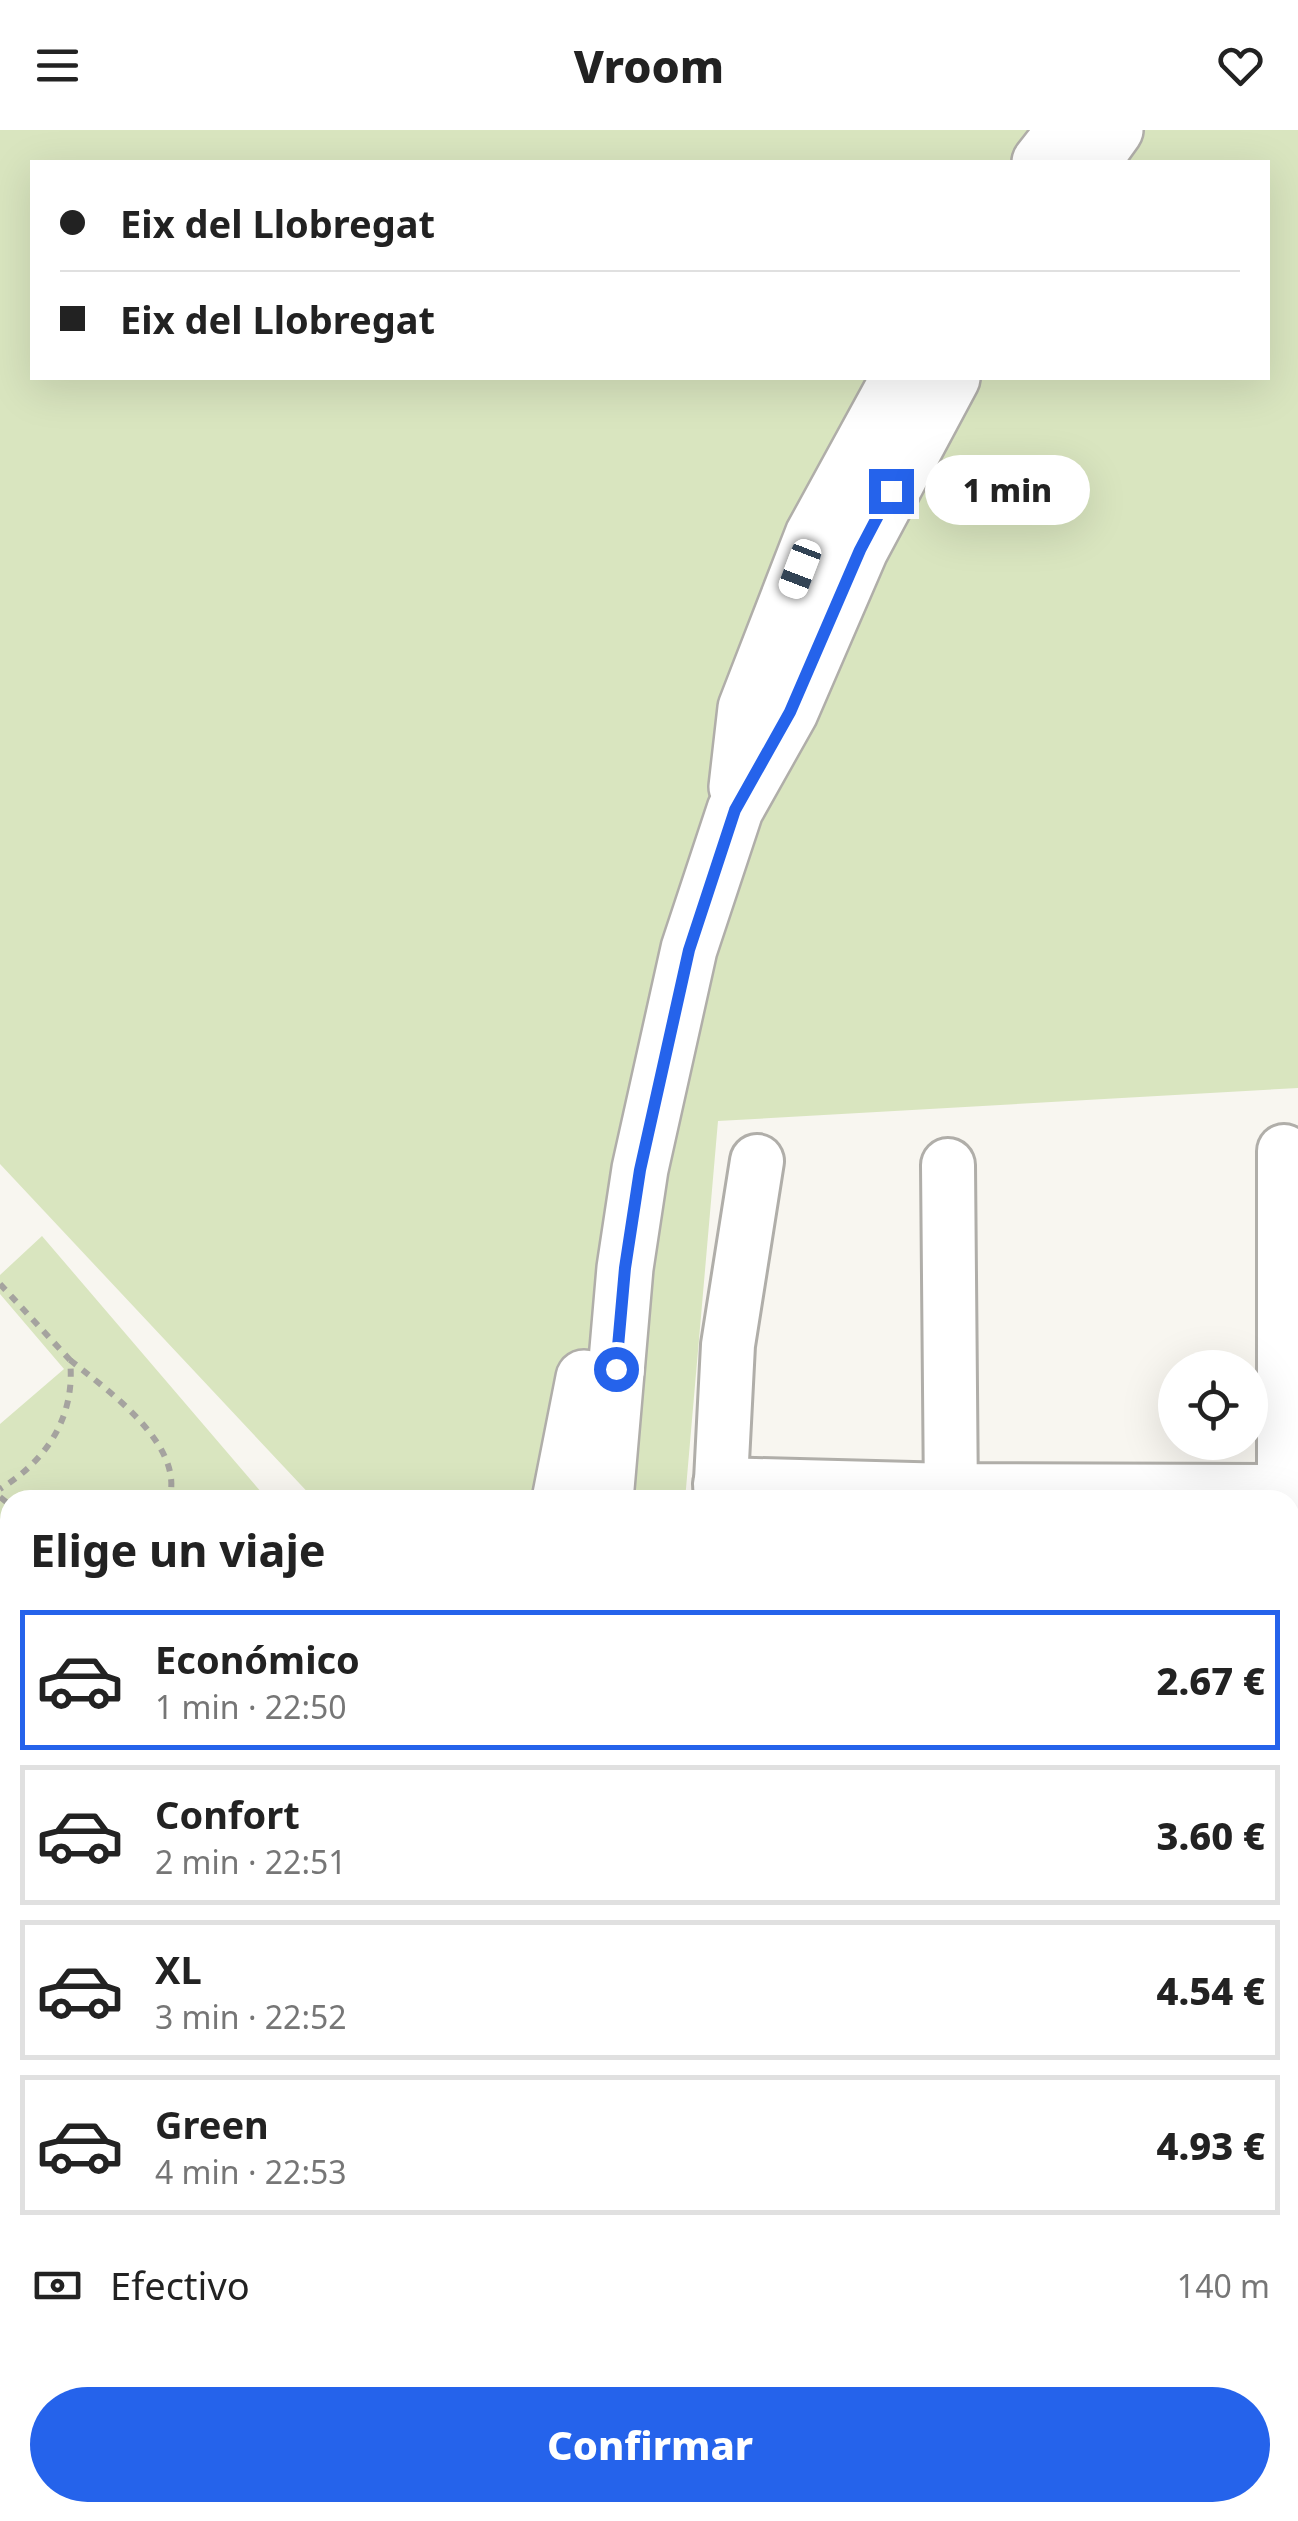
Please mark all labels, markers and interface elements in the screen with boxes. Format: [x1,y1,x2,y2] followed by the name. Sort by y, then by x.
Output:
[574,35,724,96] text: Vroom
[30,38,85,93] icon: menu
[1213,38,1268,93] icon: heart
[120,197,435,249] text: Eix del Llobregat
[120,293,435,345] text: Eix del Llobregat
[926,456,1091,526] callout: 1 min
[963,468,1052,511] text: 1 min
[869,469,914,514] route end
[775,536,825,602] car
[594,1347,639,1392] route start
[1158,1350,1268,1460] map controls
[1158,1350,1268,1460] button: locate
[30,1519,326,1580] text: Elige un viaje
[155,1633,360,1685] text: Económico
[35,1635,125,1725] icon: car
[1156,1654,1265,1706] text: 2.67 €
[155,1685,347,1728] text: 1 min · 22:50
[155,1788,300,1840] text: Confort
[35,1790,125,1880] icon: car
[1156,1809,1265,1861] text: 3.60 €
[155,1840,347,1883] text: 2 min · 22:51
[155,1943,202,1995] text: XL
[35,1945,125,2035] icon: car
[1156,1964,1265,2016] text: 4.54 €
[155,1995,347,2038] text: 3 min · 22:52
[155,2098,269,2150] text: Green
[35,2100,125,2190] icon: car
[1156,2119,1265,2171] text: 4.93 €
[155,2150,347,2193] text: 4 min · 22:53
[30,2258,85,2313] icon: cash
[110,2259,250,2311] text: Efectivo
[1177,2264,1270,2307] text: 140 m
[30,2387,1270,2502] button: Confirmar

